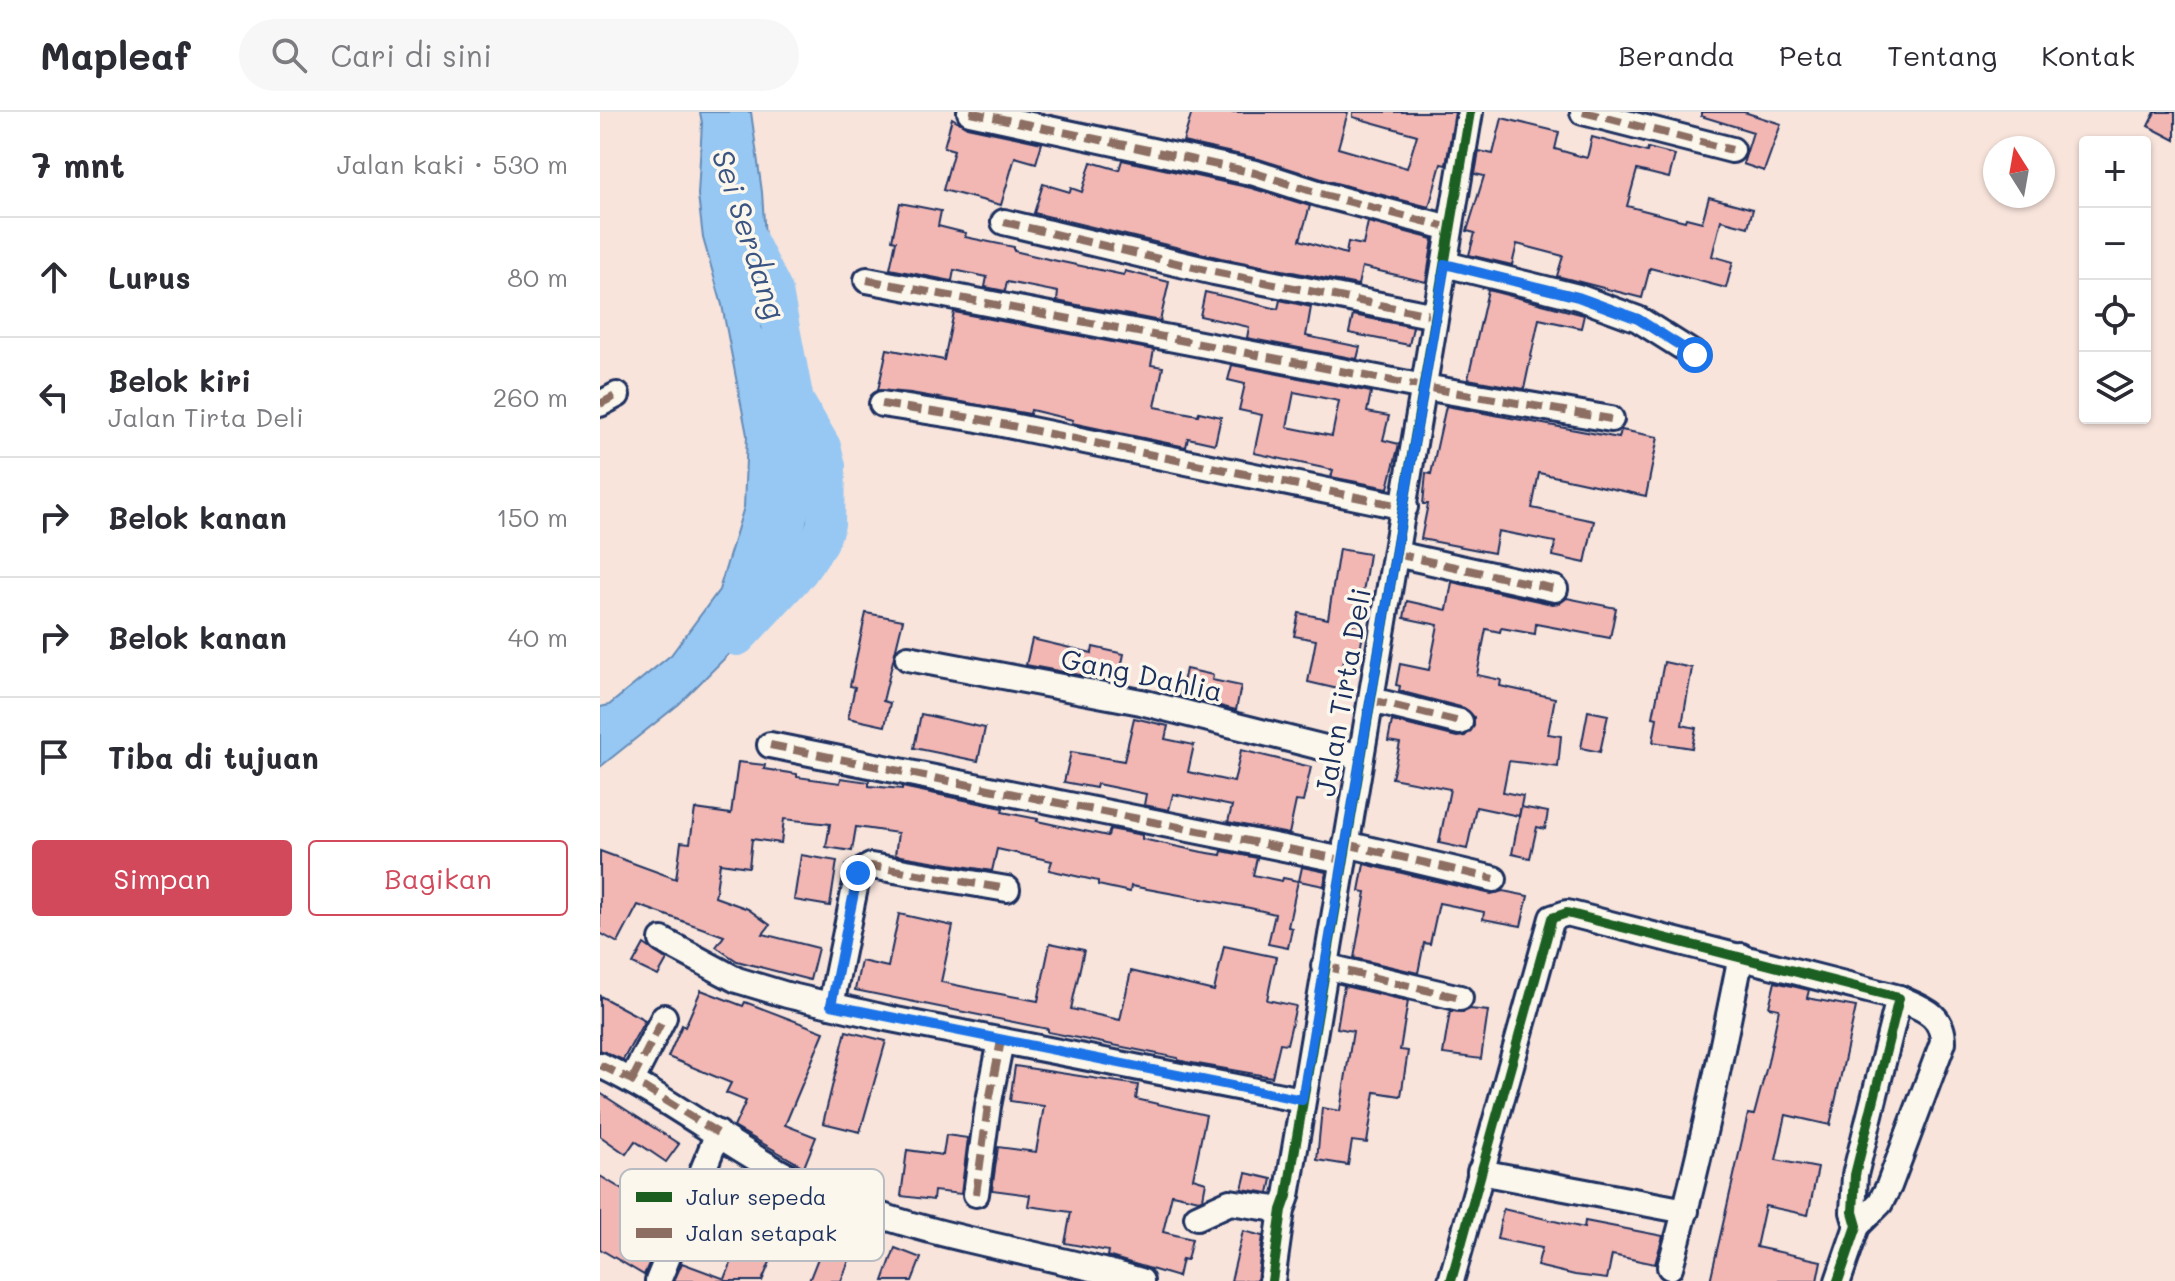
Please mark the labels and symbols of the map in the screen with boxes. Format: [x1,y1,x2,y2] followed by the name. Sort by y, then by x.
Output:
[1983,136,2055,208] north arrow
[704,144,796,324] water label: Sei Serdang
[1677,337,1713,373] route start
[1306,585,1378,799] street label: Jalan Tirta Deli
[1058,639,1226,709] street label: Gang Dahlia
[840,855,876,891] route end
[620,1169,884,1261] legend
[686,1182,827,1211] text: Jalur sepeda
[686,1218,837,1247] text: Jalan setapak

